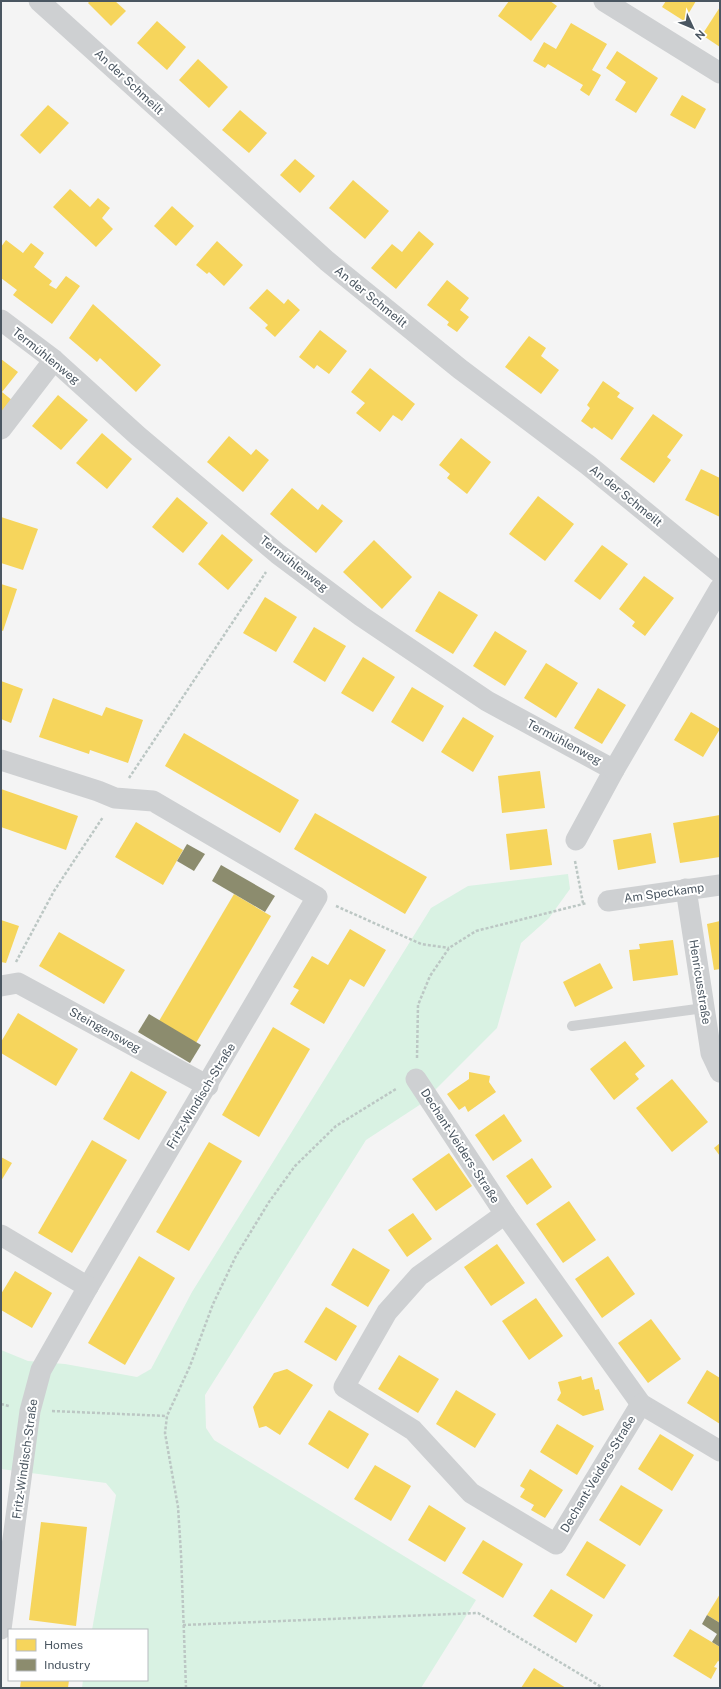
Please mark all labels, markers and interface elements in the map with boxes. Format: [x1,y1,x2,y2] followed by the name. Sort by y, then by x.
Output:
[673,8,713,48] north arrow
[693,28,707,42] text: N
[92,46,167,118] street label: An der Schmeilt
[332,263,410,331] street label: An der Schmeilt
[10,325,82,387] street label: Termühlenweg
[587,462,665,530] street label: An der Schmeilt
[257,533,331,595] street label: Termühlenweg
[524,716,604,768] street label: Termühlenweg
[623,880,705,906] street label: Am Speckamp
[686,939,714,1026] street label: Henricusstraße
[67,1005,143,1055] street label: Steingensweg
[164,1040,238,1152] street label: Fritz-Windisch-Straße
[418,1086,502,1206] street label: Dechant-Veiders-Straße
[10,1398,40,1520] street label: Fritz-Windisch-Straße
[558,1413,639,1535] street label: Dechant-Veiders-Straße
[8,1629,148,1681] legend
[44,1638,83,1652] text: Homes
[44,1658,91,1672] text: Industry

